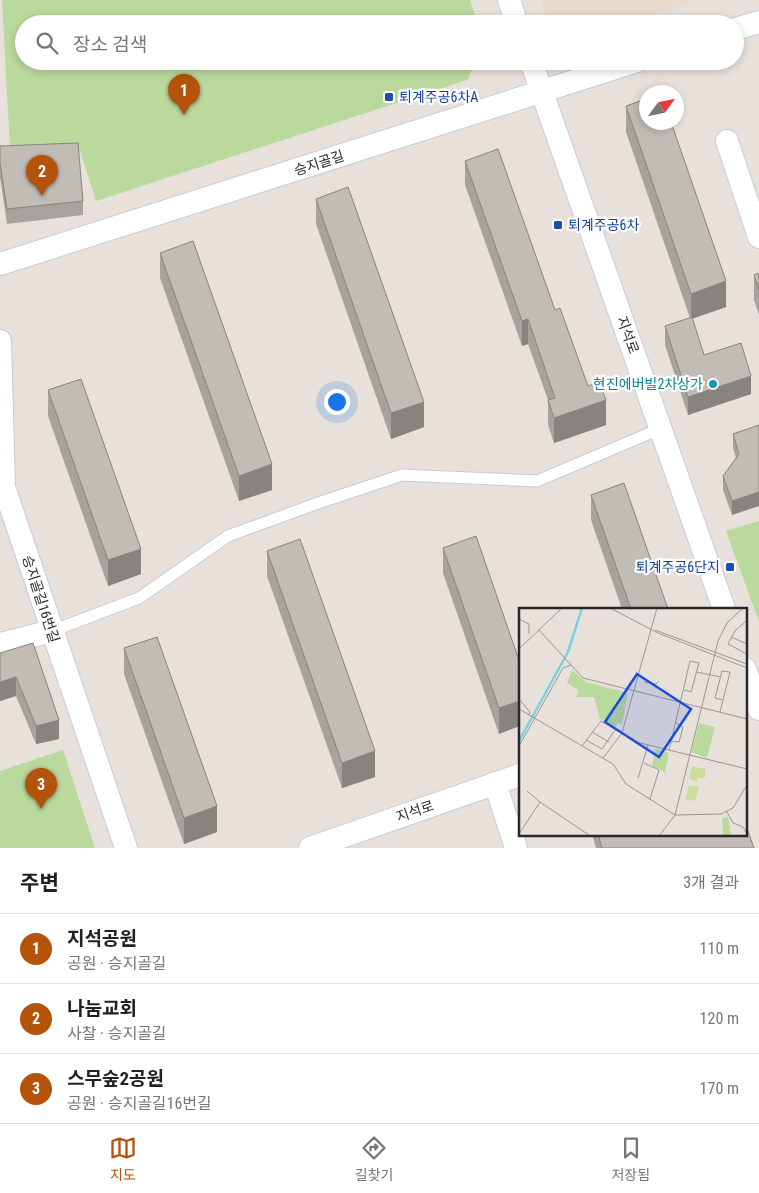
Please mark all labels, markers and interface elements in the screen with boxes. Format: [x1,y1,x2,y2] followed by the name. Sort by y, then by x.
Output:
[15,15,744,70] search box
[33,29,61,57] icon: search
[73,33,147,56] text: 장소 검색
[168,74,200,115] pin: 1
[639,85,684,130] north arrow
[399,89,478,105] place label: 퇴계주공6차A
[383,91,395,103] marker: 퇴계주공6차A
[292,147,346,179] street label: 승지골길
[26,155,58,196] pin: 2
[568,217,639,233] place label: 퇴계주공6차
[552,219,564,231] marker: 퇴계주공6차
[614,314,642,356] street label: 지석로
[593,376,703,392] place label: 현진에버빌2차상가
[707,378,719,390] marker: 현진에버빌2차상가
[324,389,350,415] your location
[19,553,63,645] street label: 승지골길16번길
[636,559,720,575] place label: 퇴계주공6단지
[724,561,736,573] marker: 퇴계주공6단지
[519,608,746,836] inset map
[25,768,57,809] pin: 3
[394,797,436,825] street label: 지석로
[20,871,59,895] text: 주변
[683,873,739,892] text: 3개 결과
[67,927,137,950] text: 지석공원
[32,939,40,958] text: 1
[700,939,739,958] text: 110 m
[67,954,167,973] text: 공원 · 승지골길
[67,997,137,1020] text: 나눔교회
[32,1009,40,1028] text: 2
[700,1009,739,1028] text: 120 m
[67,1024,167,1043] text: 사찰 · 승지골길
[67,1067,164,1090] text: 스무숲2공원
[32,1079,40,1098] text: 3
[700,1079,739,1098] text: 170 m
[67,1094,212,1113] text: 공원 · 승지골길16번길
[109,1134,137,1184] tab: 지도
[355,1134,394,1184] tab: 길찾기
[611,1134,650,1184] tab: 저장됨

